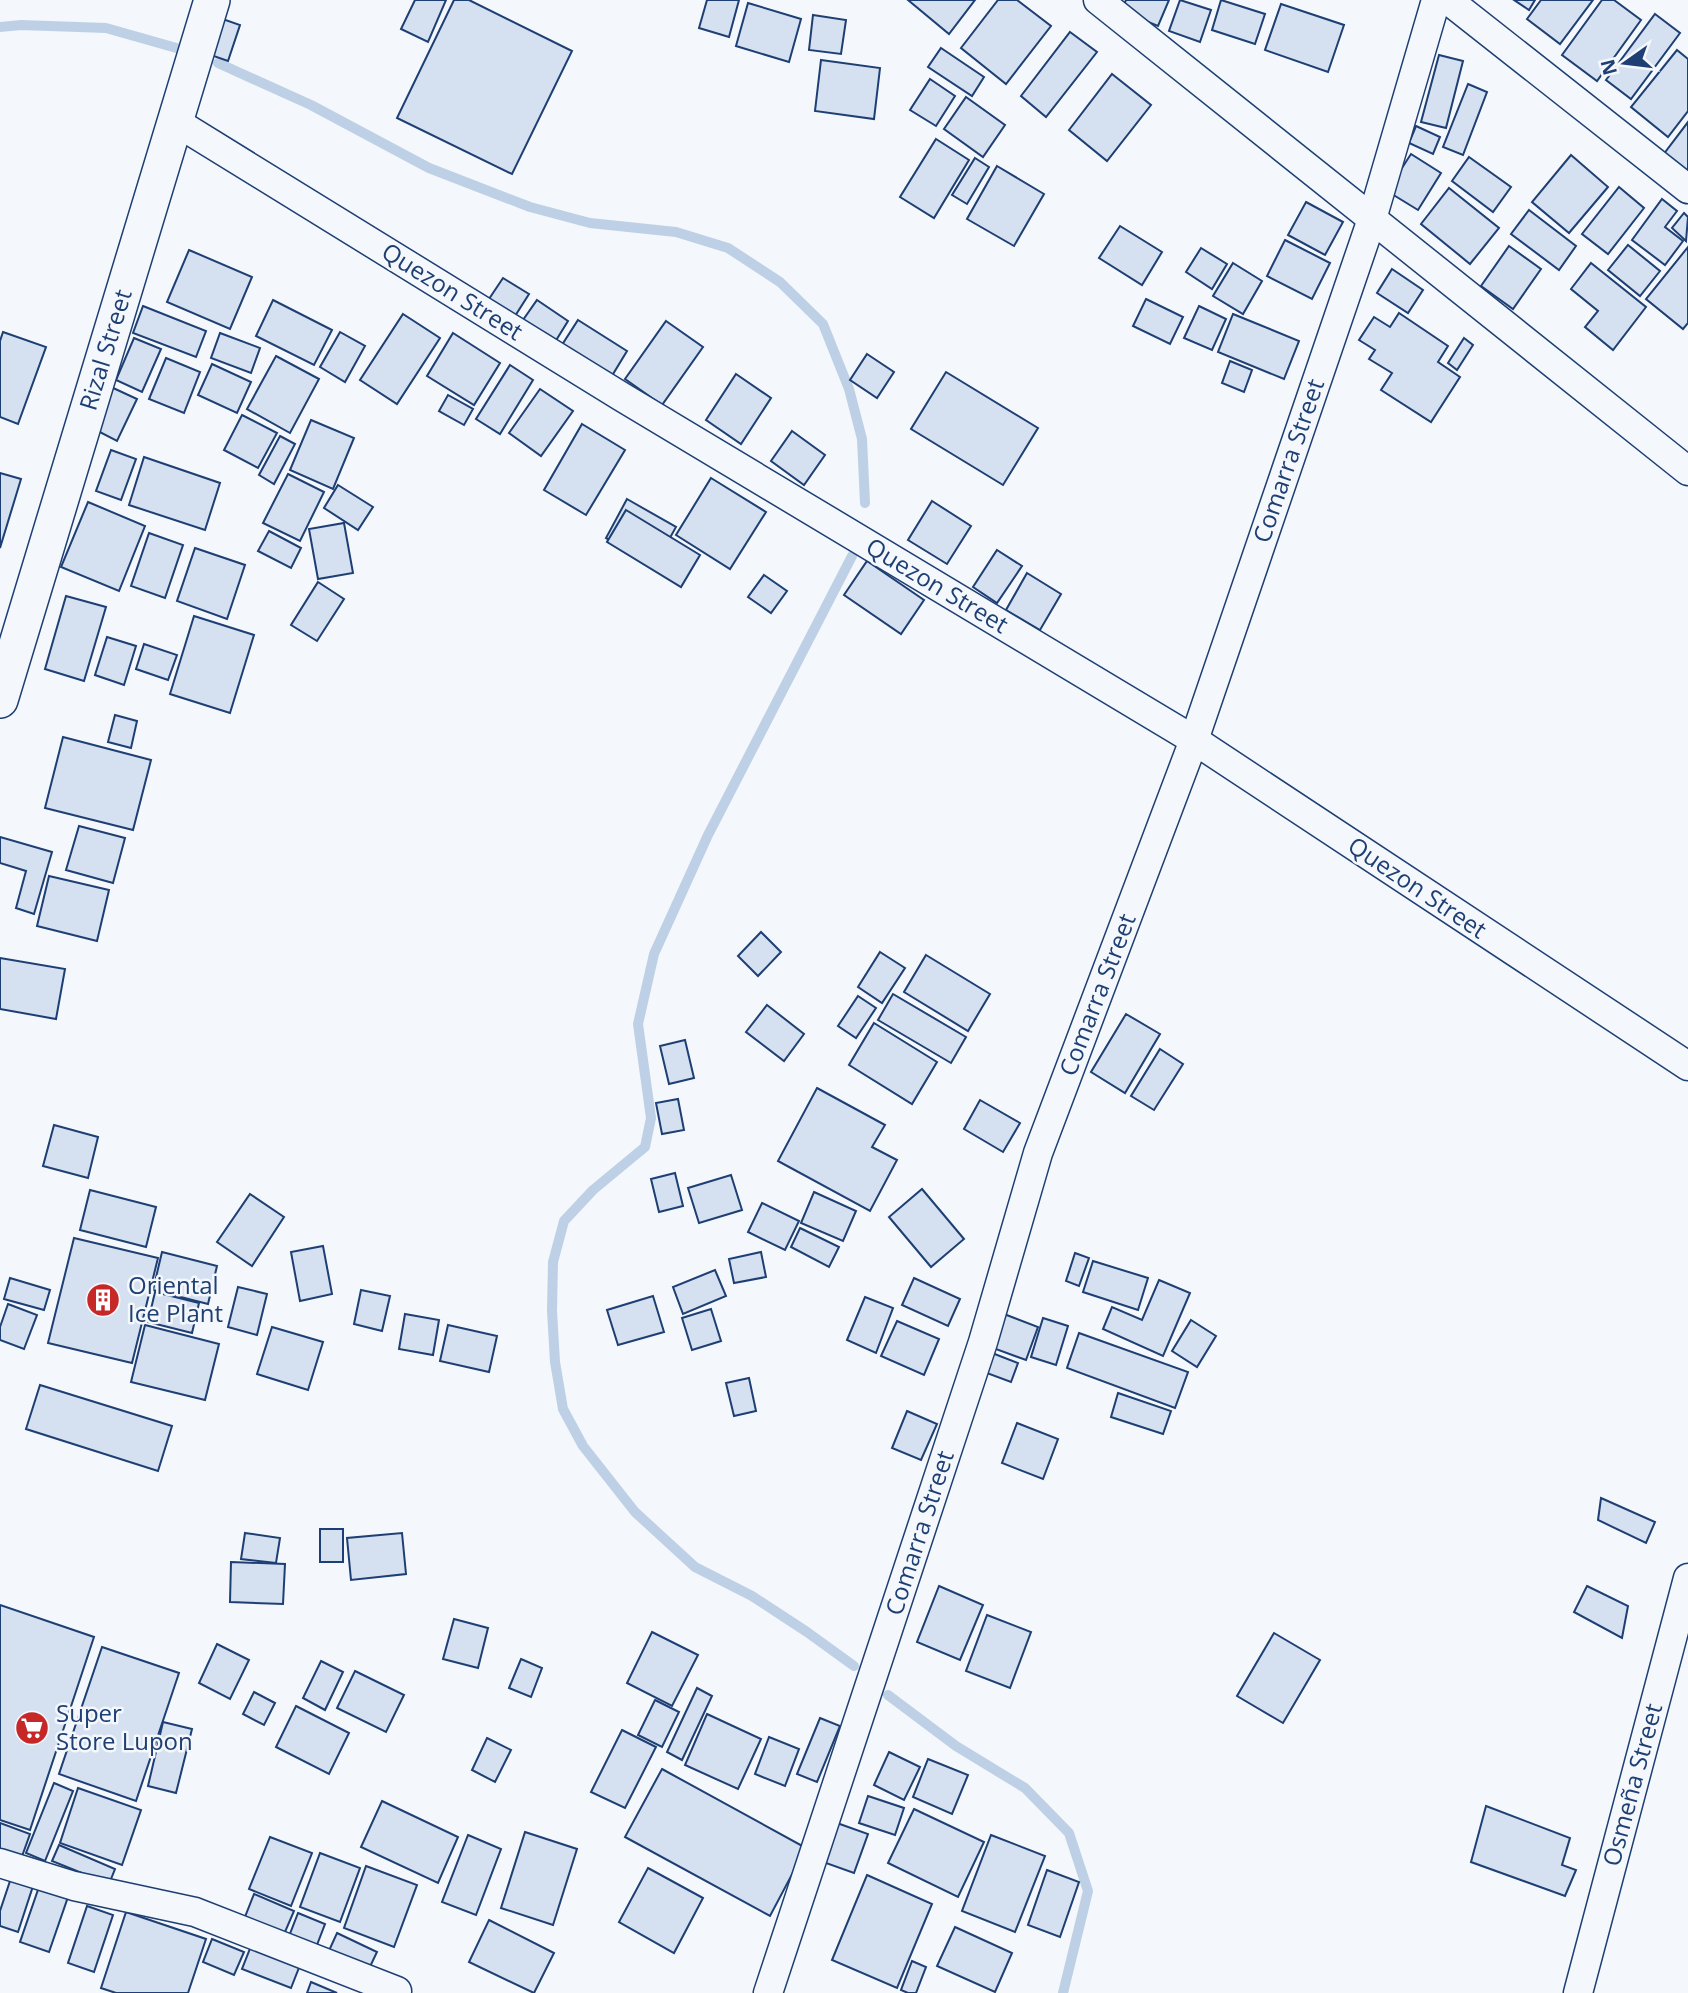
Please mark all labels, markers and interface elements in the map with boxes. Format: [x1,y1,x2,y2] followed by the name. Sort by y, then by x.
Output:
[1590,28,1660,98] north arrow
[1594,56,1623,78] text: N
[376,234,530,347] street label: Quezon Street
[71,285,139,414] street label: Rizal Street
[1244,374,1331,547] street label: Comarra Street
[860,529,1015,640] street label: Quezon Street
[1342,828,1494,945] street label: Quezon Street
[1050,909,1143,1080] street label: Comarra Street
[128,1268,223,1329] place label: Oriental Ice Plant
[84,1281,122,1319] building icon: Oriental Ice Plant
[876,1446,961,1619] street label: Comarra Street
[56,1696,193,1757] place label: Super Store Lupon
[1594,1700,1669,1870] street label: Osmeña Street
[13,1709,51,1747] supermarket icon: Super Store Lupon

